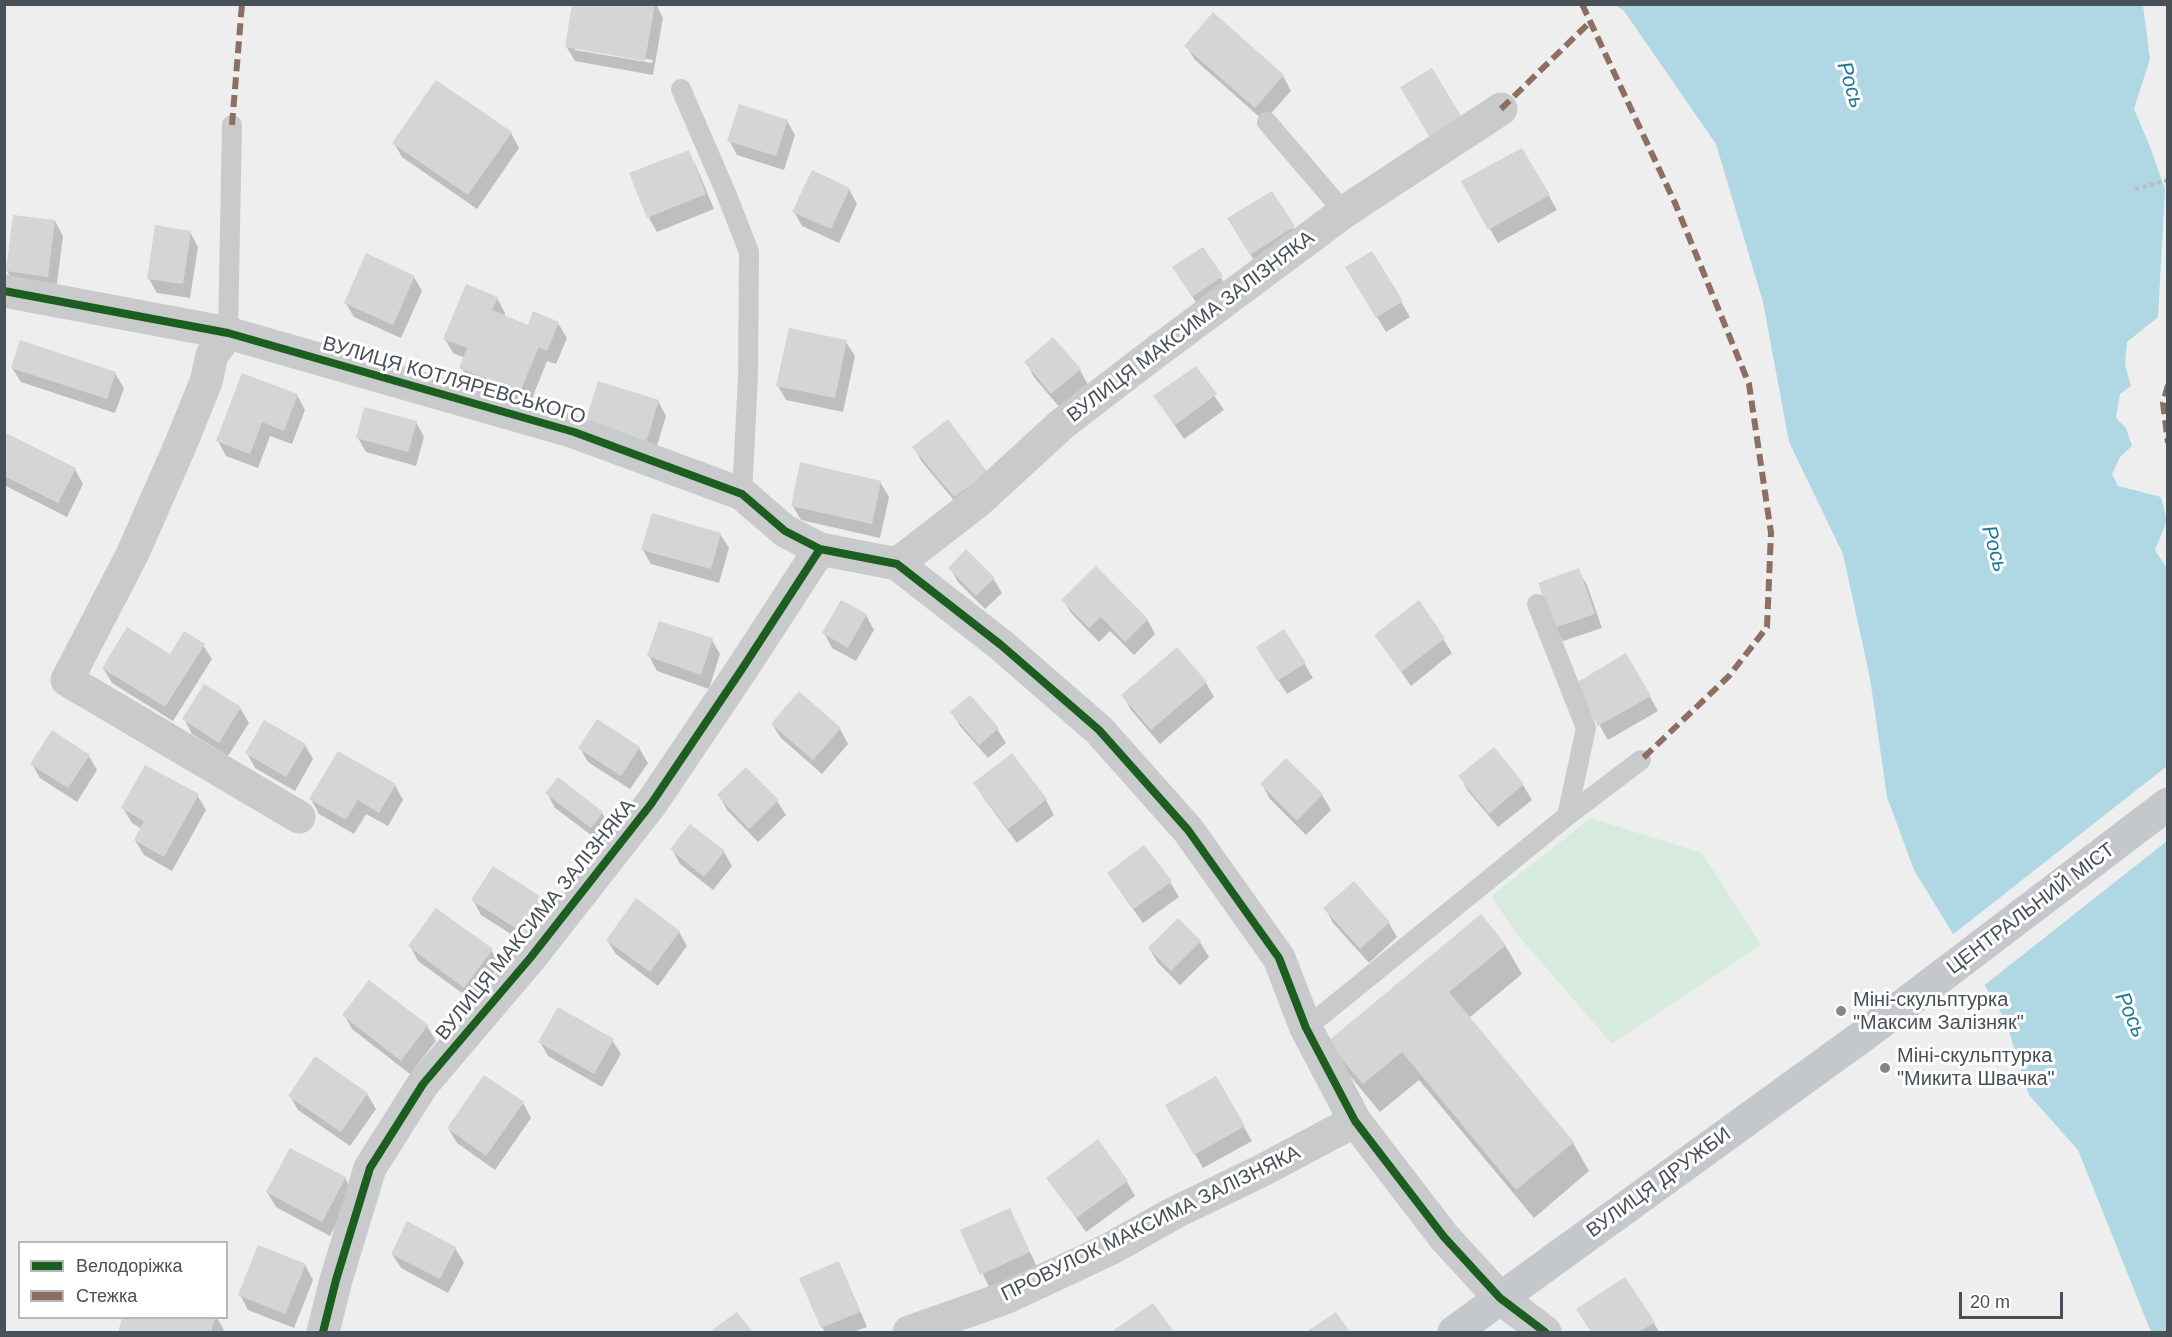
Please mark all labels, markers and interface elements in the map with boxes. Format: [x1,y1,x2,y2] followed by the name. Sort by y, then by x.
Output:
[1831,59,1869,111] water label: Рось
[1063,226,1319,428] street label: ВУЛИЦЯ МАКСИМА ЗАЛІЗНЯКА
[320,332,588,430] street label: ВУЛИЦЯ КОТЛЯРЕВСЬКОГО
[1975,523,2013,575] water label: Рось
[431,795,641,1045] street label: ВУЛИЦЯ МАКСИМА ЗАЛІЗНЯКА
[1942,838,2120,980] street label: ЦЕНТРАЛЬНИЙ МІСТ
[1853,988,2024,1035] place label: Міні-скульптурка "Максим Залізняк"
[2109,988,2151,1042] water label: Рось
[1834,1004,1848,1018] marker: Міні-скульптурка "Максим Залізняк"
[1897,1044,2055,1091] place label: Міні-скульптурка "Микита Швачка"
[1878,1061,1892,1075] marker: Міні-скульптурка "Микита Швачка"
[1582,1123,1736,1243] street label: ВУЛИЦЯ ДРУЖБИ
[998,1141,1304,1307] street label: ПРОВУЛОК МАКСИМА ЗАЛІЗНЯКА
[18,1241,228,1319] legend
[76,1256,183,1276] text: Велодоріжка
[1962,1280,2066,1318] scale bar
[76,1286,137,1306] text: Стежка
[1970,1292,2010,1312] text: 20 m

